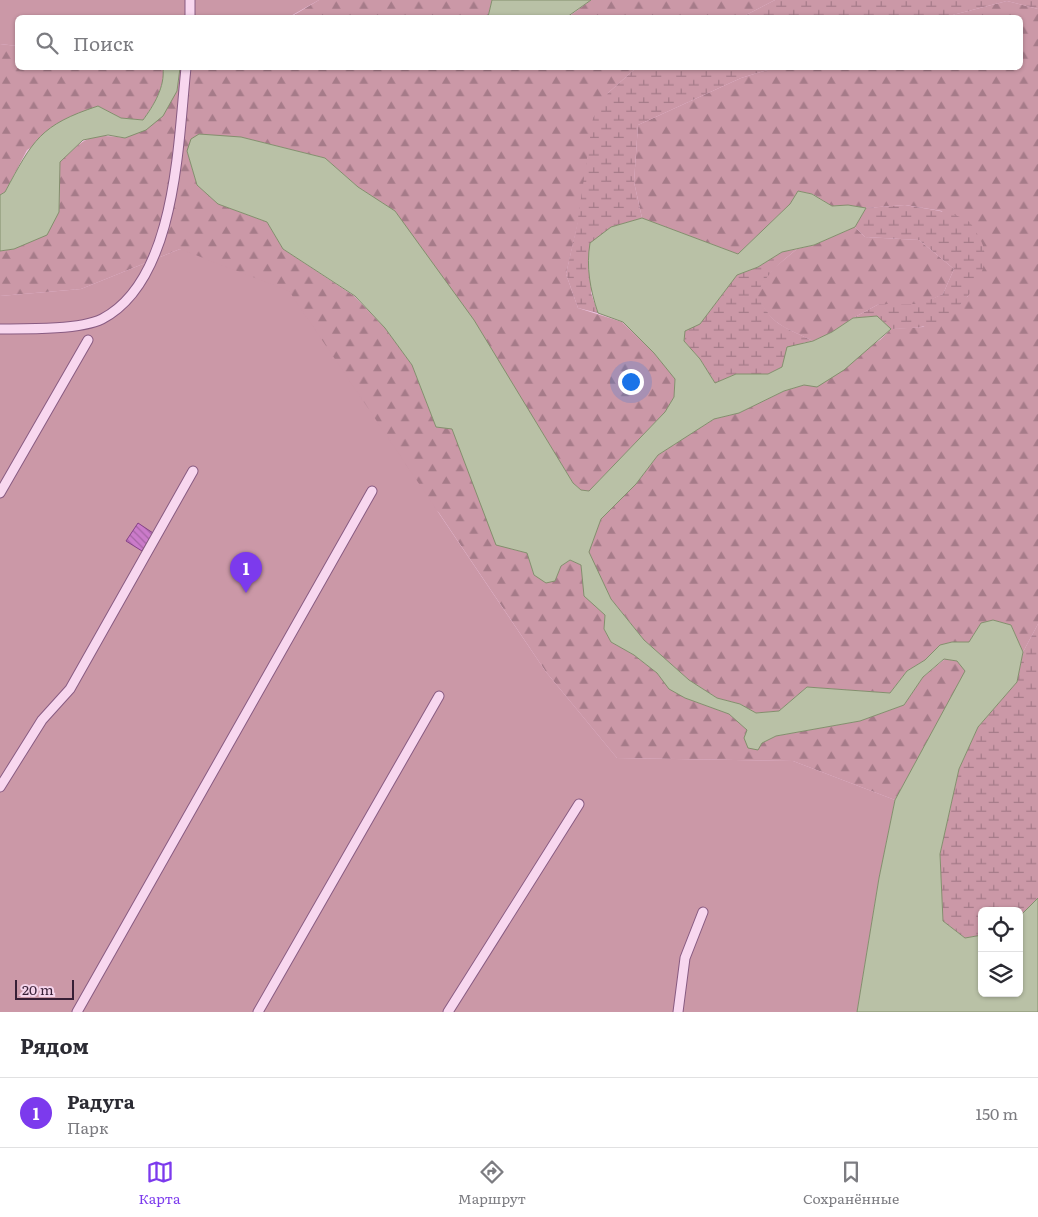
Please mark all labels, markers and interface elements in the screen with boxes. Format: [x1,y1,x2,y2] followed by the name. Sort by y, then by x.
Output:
[15,15,1023,70] search box
[33,29,61,57] icon: search
[73,29,134,57] text: Поиск
[618,369,644,395] your location
[230,552,262,593] pin: 1
[978,907,1023,997] map controls
[978,907,1023,952] button: locate
[978,952,1023,997] button: layers
[15,977,74,1000] scale bar
[22,979,54,999] text: 20 m
[20,1029,89,1060] text: Рядом
[67,1087,135,1115] text: Радуга
[33,1101,39,1125] text: 1
[975,1101,1018,1125] text: 150 m
[67,1115,108,1139] text: Парк
[139,1158,181,1208] tab: Карта
[458,1158,526,1208] tab: Маршрут
[803,1158,899,1208] tab: Сохранённые

